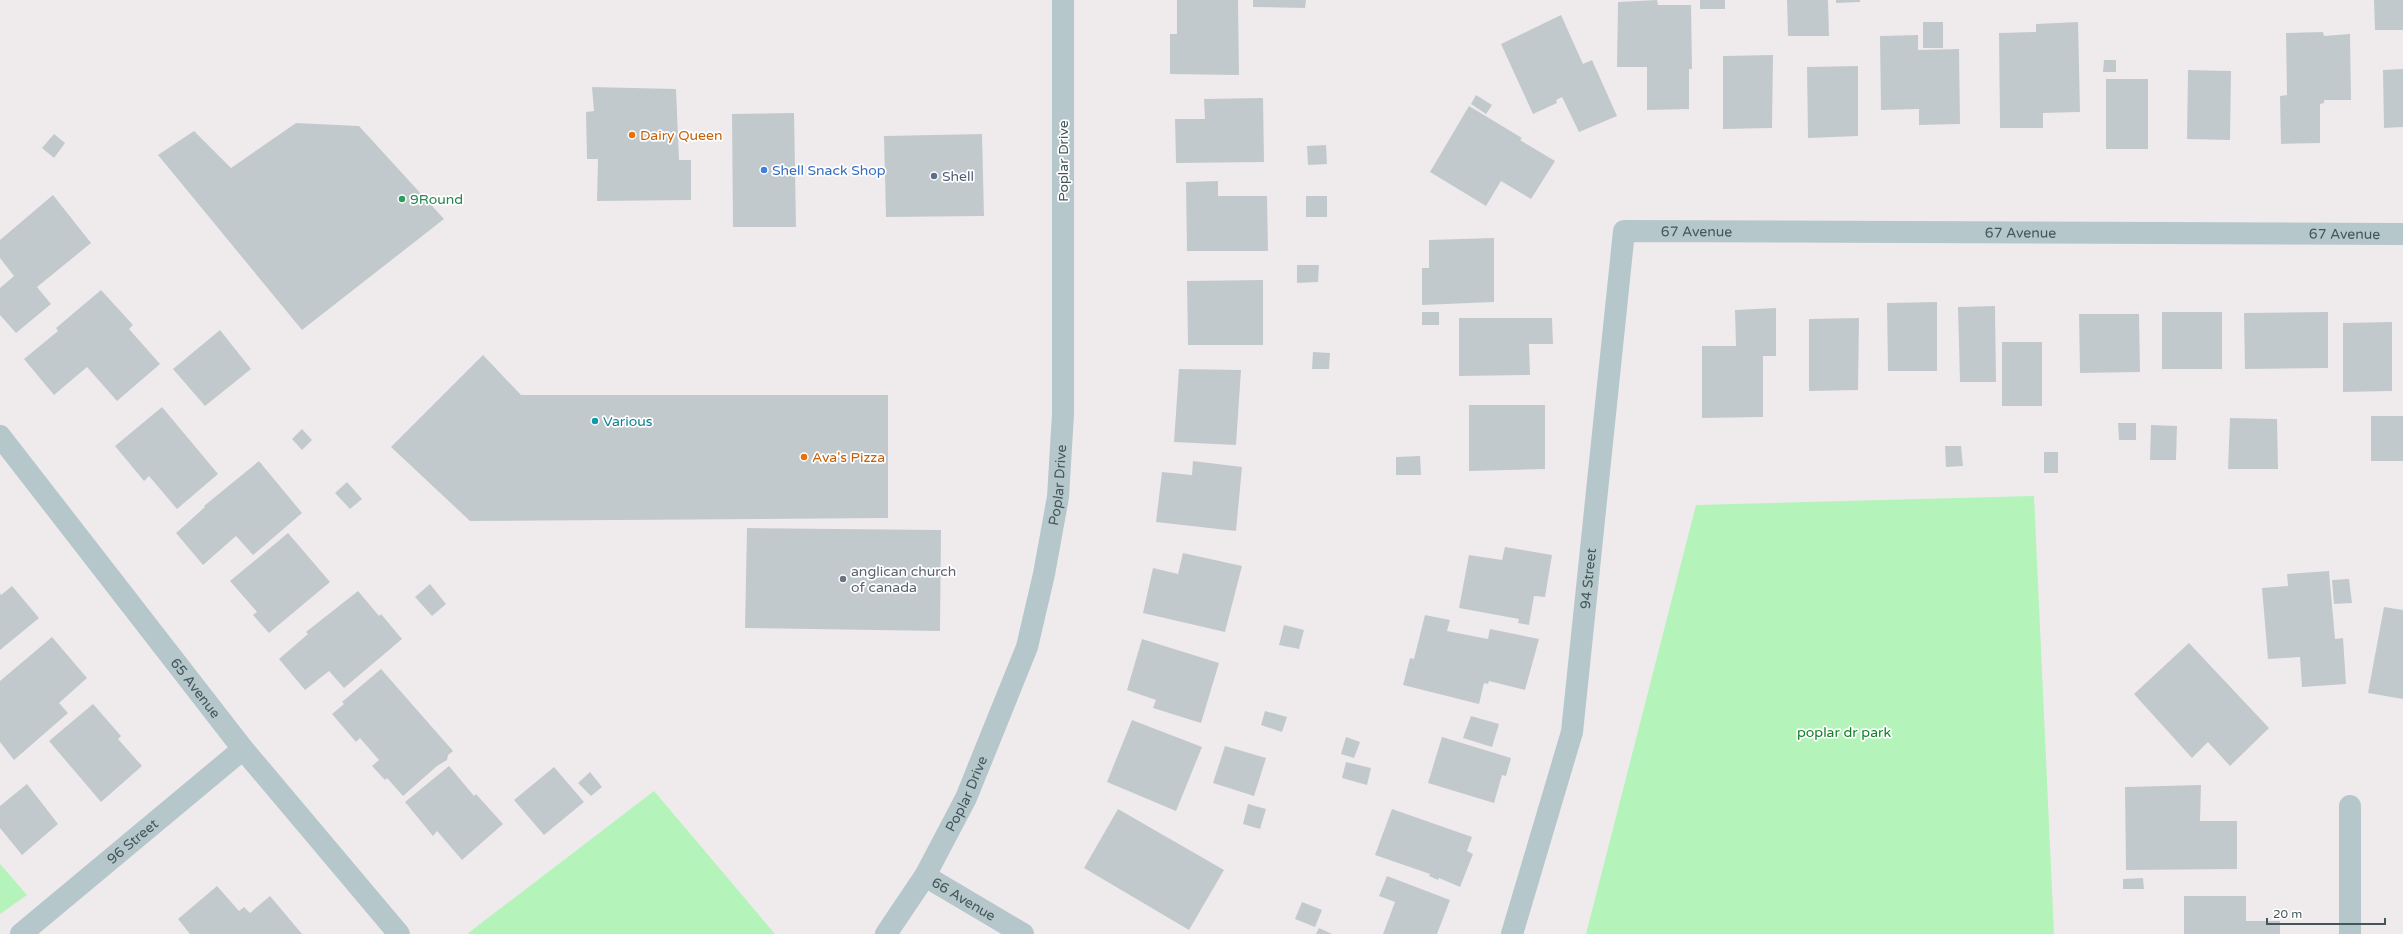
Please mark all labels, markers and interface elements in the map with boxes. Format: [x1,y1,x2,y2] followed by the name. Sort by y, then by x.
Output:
[1055,120,1072,202] street label: Poplar Drive
[640,127,722,144] place label: Dairy Queen
[627,130,637,140] marker: Dairy Queen
[772,162,886,179] place label: Shell Snack Shop
[759,165,769,175] marker: Shell Snack Shop
[942,168,974,185] place label: Shell
[929,171,939,181] marker: Shell
[410,191,463,208] place label: 9Round
[397,194,407,204] marker: 9Round
[1661,223,1732,240] street label: 67 Avenue
[1985,224,2056,241] street label: 67 Avenue
[2309,225,2380,242] street label: 67 Avenue
[603,413,653,430] place label: Various
[590,416,600,426] marker: Various
[1044,444,1070,527] street label: Poplar Drive
[812,449,885,466] place label: Ava's Pizza
[799,452,809,462] marker: Ava's Pizza
[1576,547,1600,610] street label: 94 Street
[851,563,956,596] place label: anglican church of canada
[838,574,848,584] marker: anglican church of canada
[167,655,224,721] street label: 65 Avenue
[1797,724,1891,741] park label: poplar dr park
[941,753,991,834] street label: Poplar Drive
[103,815,162,867] street label: 96 Street
[929,873,999,924] street label: 66 Avenue
[2267,900,2385,926] scale bar
[2273,907,2302,921] text: 20 m

